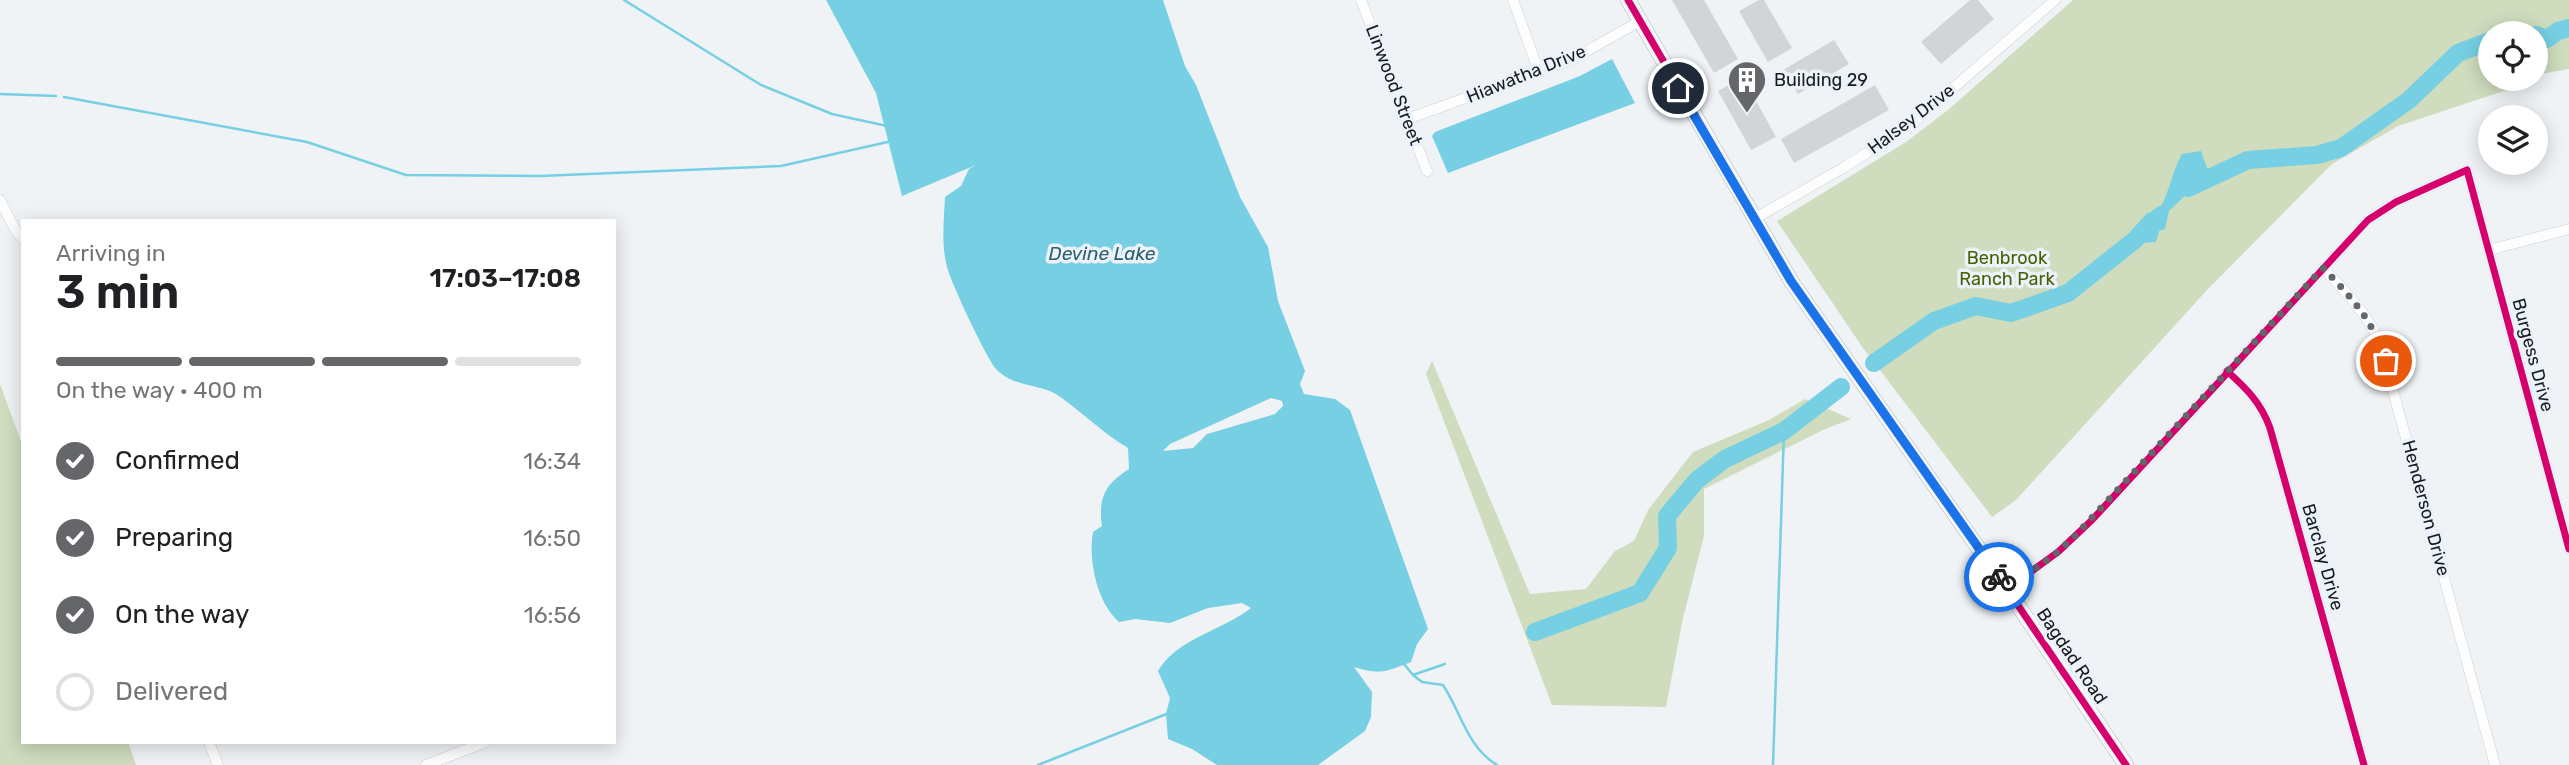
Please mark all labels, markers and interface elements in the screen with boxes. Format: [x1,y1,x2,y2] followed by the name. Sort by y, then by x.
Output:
[2478,21,2548,175] map controls
[2478,21,2548,91] button: locate
[1361,22,1427,148] street label: Linwood Street
[1463,40,1589,108] street label: Hiawatha Drive
[1648,58,1708,118] pin
[1726,59,1768,114] building icon: Building 29
[1659,69,1697,107] icon: home
[1774,69,1868,91] place label: Building 29
[1863,79,1959,159] street label: Halsey Drive
[2478,105,2548,175] button: layers
[56,239,166,267] text: Arriving in
[1049,242,1156,265] water label: Devine Lake
[1959,247,2055,290] park label: Benbrook Ranch Park
[430,263,581,294] text: 17:03–17:08
[56,265,179,320] text: 3 min
[2507,296,2559,414] street label: Burgess Drive
[2356,331,2416,391] pin
[2367,342,2405,380] icon: bag
[56,376,263,404] text: On the way · 400 m
[2397,438,2455,578] street label: Henderson Drive
[56,442,94,480] icon: check
[115,445,240,476] text: Confirmed
[523,447,581,475] text: 16:34
[2297,501,2349,613] street label: Barclay Drive
[56,519,94,557] icon: check
[115,522,233,553] text: Preparing
[523,524,581,552] text: 16:50
[1964,542,2034,612] courier
[1980,558,2018,596] icon: bike
[56,596,94,634] icon: check
[115,599,249,630] text: On the way
[524,601,581,629] text: 16:56
[2032,604,2112,708] street label: Bagdad Road
[115,676,228,707] text: Delivered

